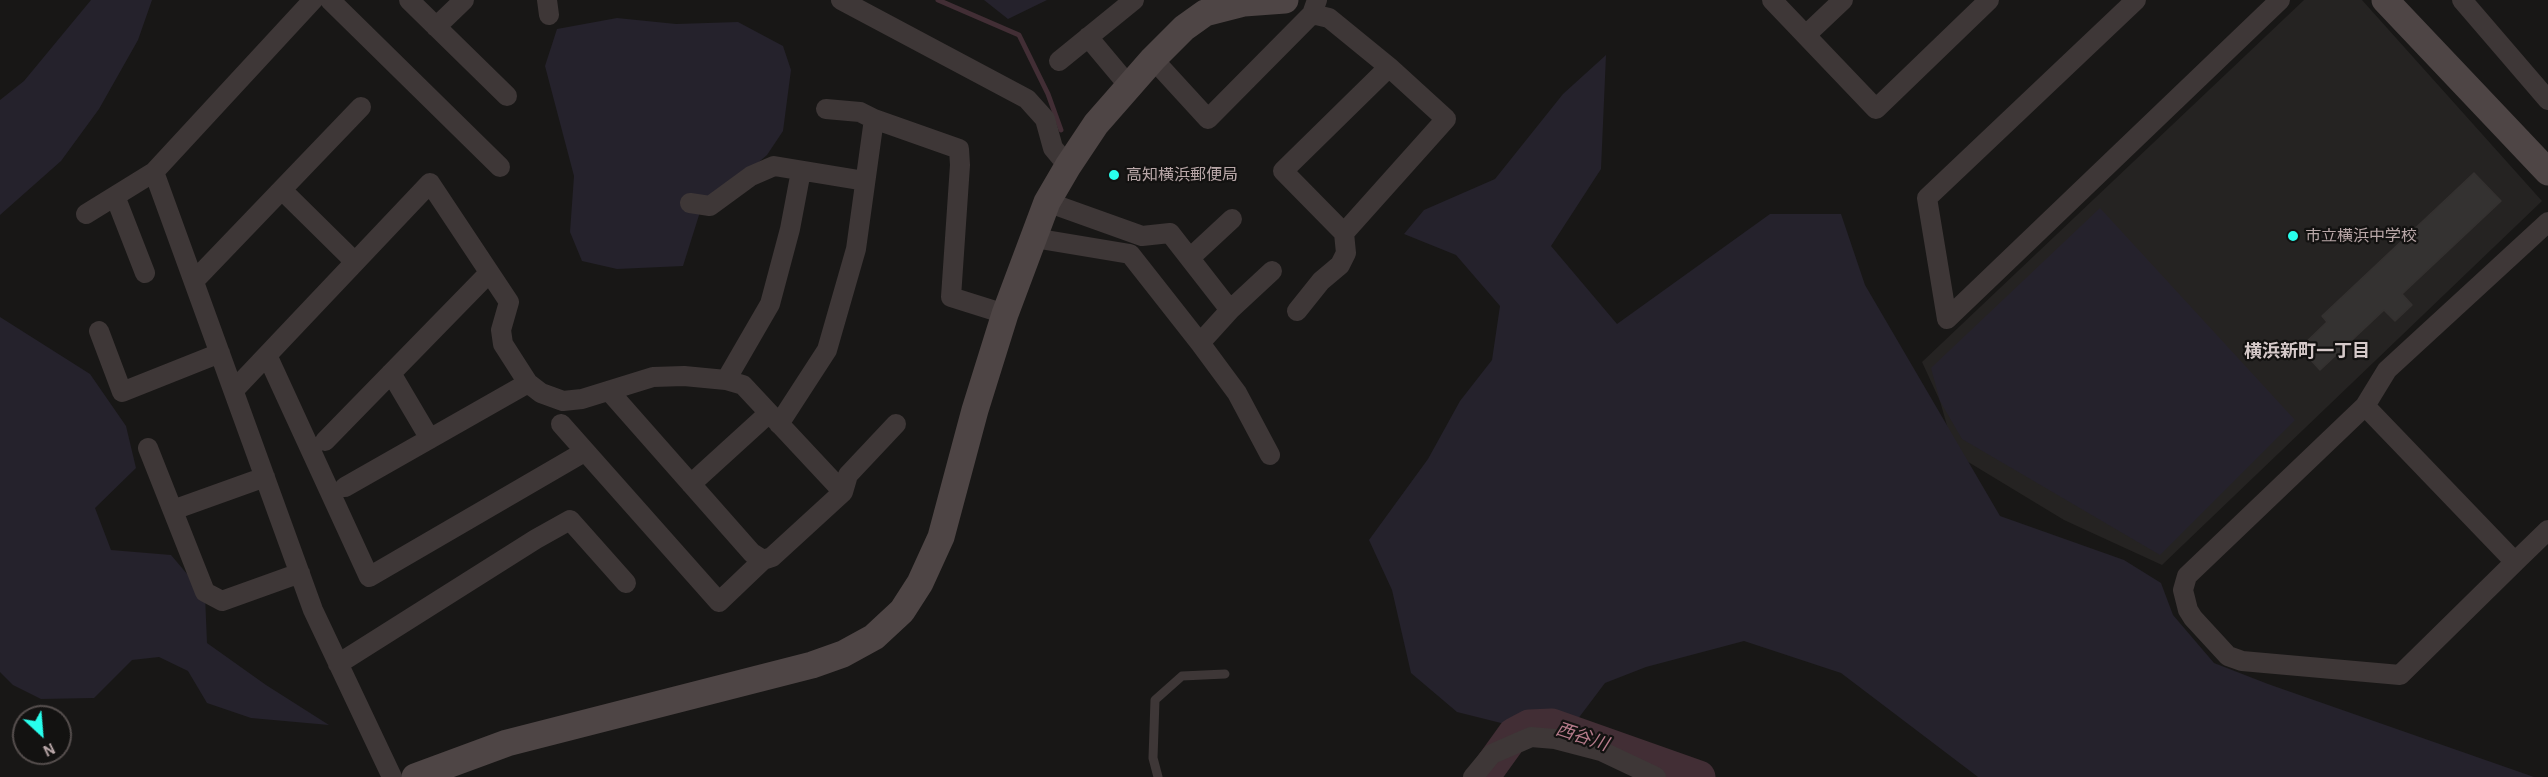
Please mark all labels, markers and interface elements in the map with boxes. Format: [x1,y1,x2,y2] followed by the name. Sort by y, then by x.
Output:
[1126,165,1238,185] place label: 高知横浜郵便局
[1107,168,1121,182] marker: 高知横浜郵便局
[2305,226,2417,246] place label: 市立横浜中学校
[2286,229,2300,243] marker: 市立横浜中学校
[2244,341,2370,363] district label: 横浜新町一丁目
[12,705,72,765] north arrow
[1553,718,1611,756] water label: 西谷川
[41,740,58,759] text: N

